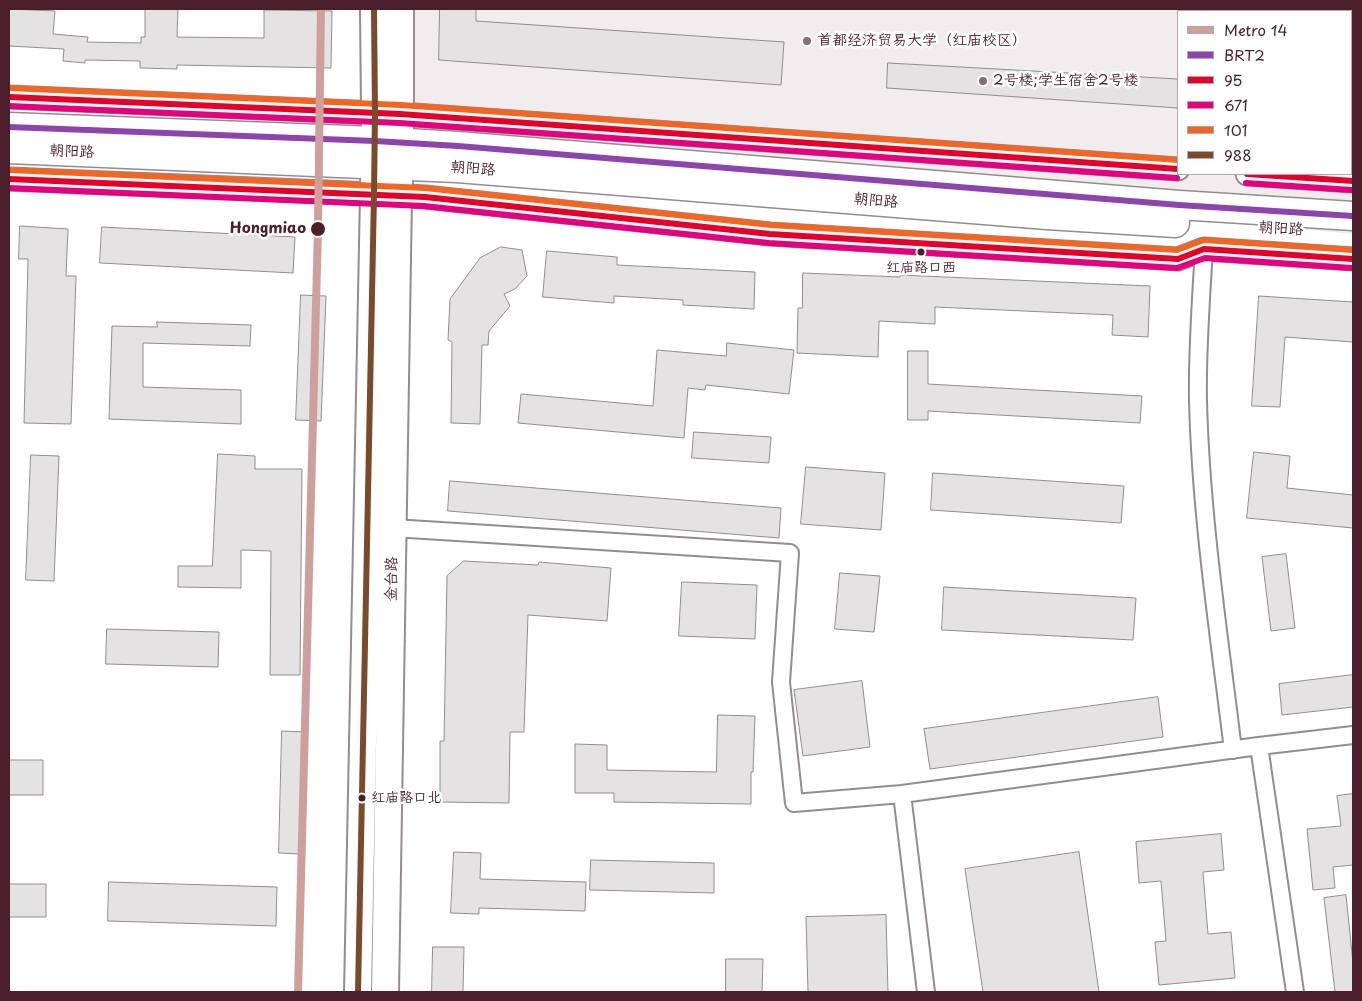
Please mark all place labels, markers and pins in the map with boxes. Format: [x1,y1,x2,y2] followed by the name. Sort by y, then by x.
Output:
[817,32,1027,50] place label: 首都经济贸易大学（红庙校区）
[801,35,813,47] marker: 首都经济贸易大学（红庙校区）
[993,72,1139,90] place label: 2号楼;学生宿舍2号楼
[977,75,989,87] marker: 2号楼;学生宿舍2号楼
[230,220,306,238] place label: Hongmiao
[309,220,327,238] marker: Hongmiao
[916,247,926,257] marker: 红庙路口西
[886,260,956,276] place label: 红庙路口西
[371,790,441,806] place label: 红庙路口北
[357,793,367,803] marker: 红庙路口北

